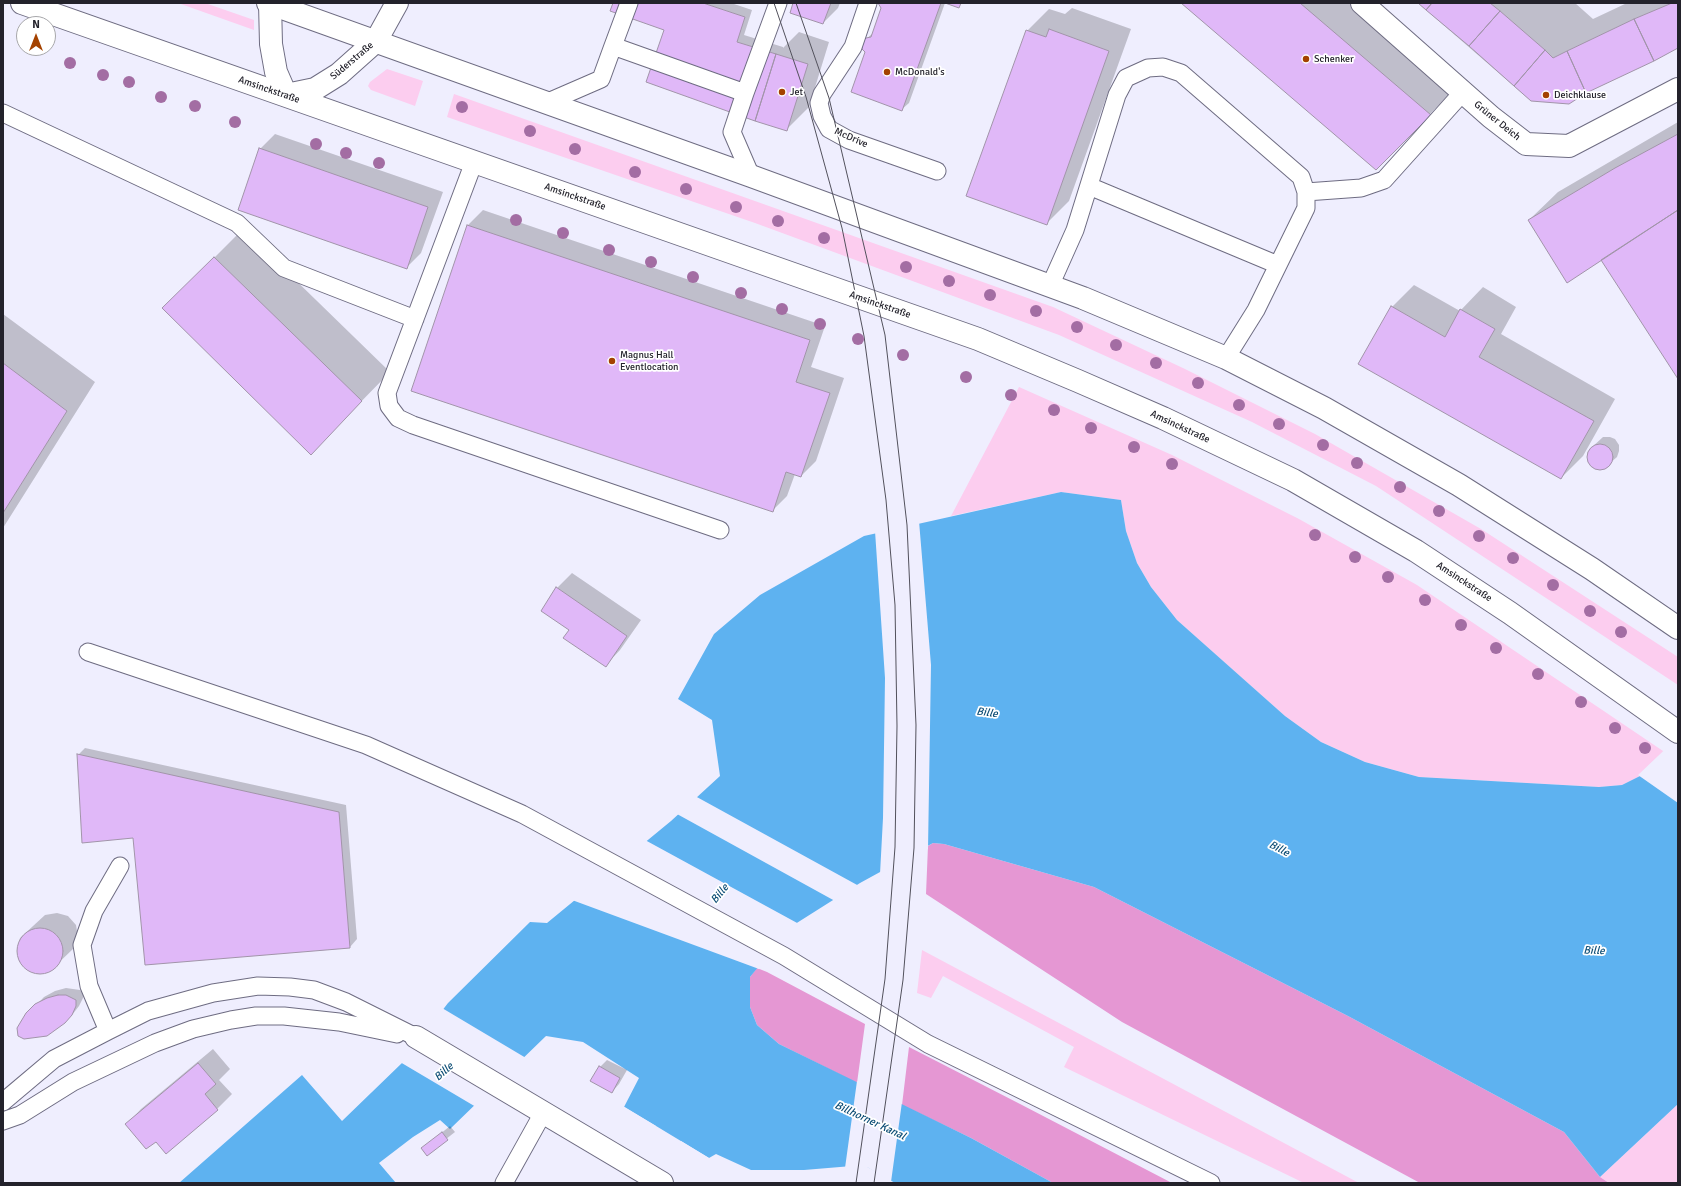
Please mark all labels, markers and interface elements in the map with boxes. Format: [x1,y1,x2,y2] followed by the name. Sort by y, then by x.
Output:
[16,16,56,56] north arrow
[32,18,40,31] text: N
[328,39,376,83] street label: Süderstraße
[1314,53,1354,65] place label: Schenker
[1301,54,1311,64] marker: Schenker
[895,66,945,78] place label: McDonald's
[882,67,892,77] marker: McDonald's
[237,74,301,106] street label: Amsinckstraße
[790,86,803,98] place label: Jet
[777,87,787,97] marker: Jet
[1554,89,1606,101] place label: Deichklause
[1541,90,1551,100] marker: Deichklause
[1471,99,1523,143] street label: Grüner Deich
[833,125,869,151] street label: McDrive
[543,181,607,213] street label: Amsinckstraße
[848,289,912,321] street label: Amsinckstraße
[620,349,679,372] place label: Magnus Hall Eventlocation
[607,356,617,366] marker: Magnus Hall Eventlocation
[1148,408,1212,446] street label: Amsinckstraße
[1434,559,1494,605] street label: Amsinckstraße
[975,705,999,721] water label: Bille
[1266,838,1292,860] water label: Bille
[708,882,732,906] water label: Bille
[1583,944,1605,958] water label: Bille
[432,1060,456,1084] water label: Bille
[832,1099,908,1143] water label: Billhorner Kanal

